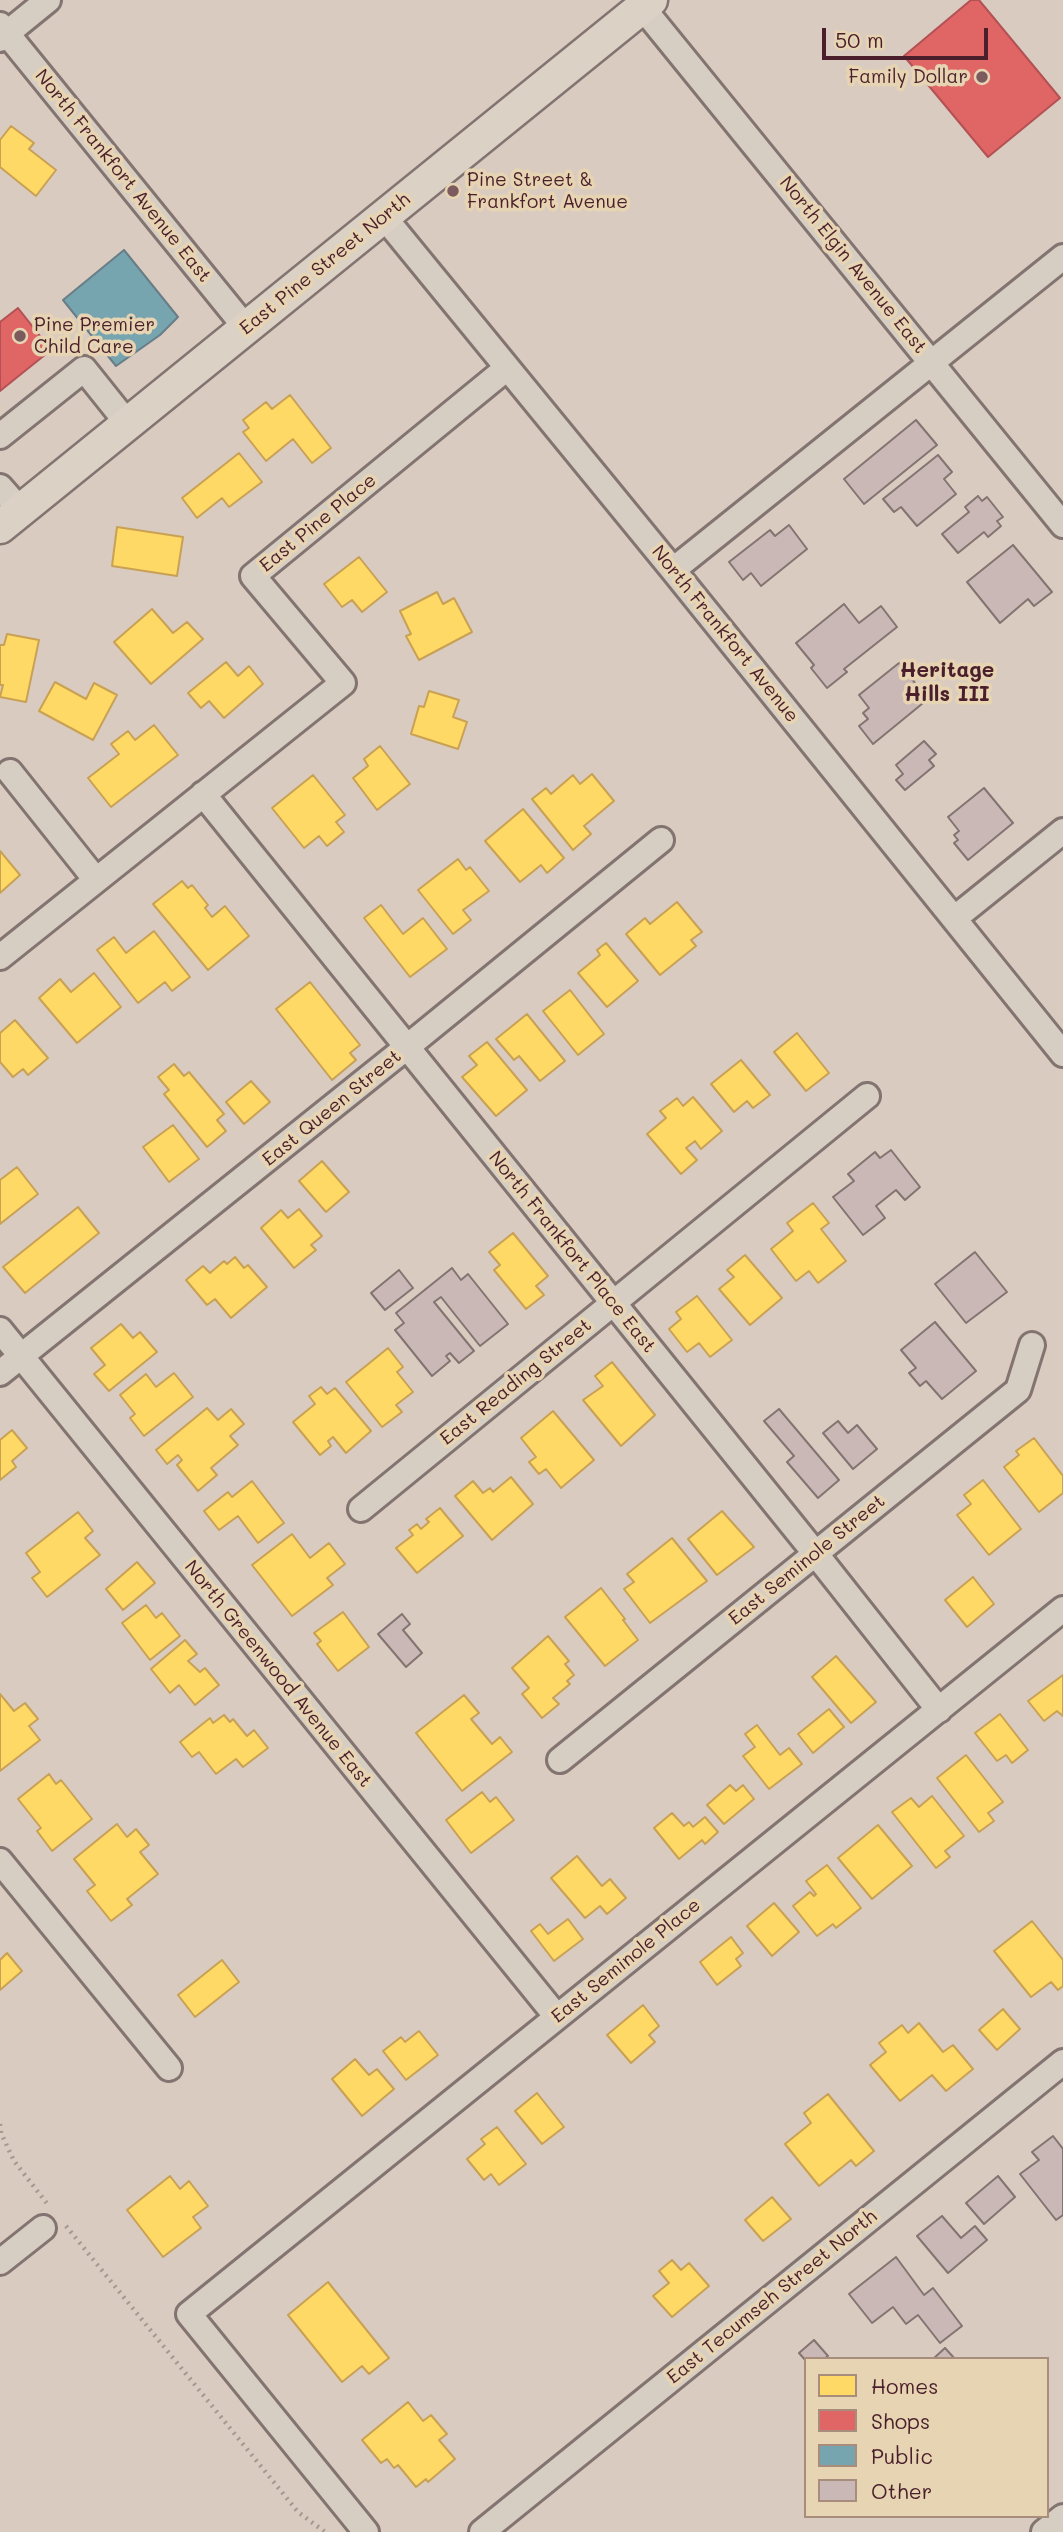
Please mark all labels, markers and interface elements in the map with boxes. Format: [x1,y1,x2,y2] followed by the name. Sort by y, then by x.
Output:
[825,14,991,58] scale bar
[835,26,884,53] text: 50 m
[30,65,216,287] street label: North Frankfort Avenue East
[849,66,968,88] place label: Family Dollar
[974,69,990,85] marker: Family Dollar
[467,169,628,213] place label: Pine Street & Frankfort Avenue
[775,172,931,358] street label: North Elgin Avenue East
[445,183,461,199] marker: Pine Street & Frankfort Avenue
[235,188,415,340] street label: East Pine Street North
[34,314,155,358] place label: Pine Premier Child Care
[12,328,28,344] marker: Pine Premier Child Care
[255,469,381,577] street label: East Pine Place
[647,541,803,727] street label: North Frankfort Avenue
[900,658,994,708] district label: Heritage Hills III
[258,1045,406,1171] street label: East Queen Street
[484,1147,660,1357] street label: North Frankfort Place East
[436,1314,596,1450] street label: East Reading Street
[724,1490,890,1630] street label: East Seminole Street
[179,1556,377,1792] street label: North Greenwood Avenue East
[547,1894,705,2028] street label: East Seminole Place
[662,2205,882,2389] street label: East Tecumseh Street North
[804,2357,1049,2518] legend
[871,2372,938,2399] text: Homes
[871,2407,930,2434] text: Shops
[871,2442,933,2469] text: Public
[871,2477,932,2504] text: Other

